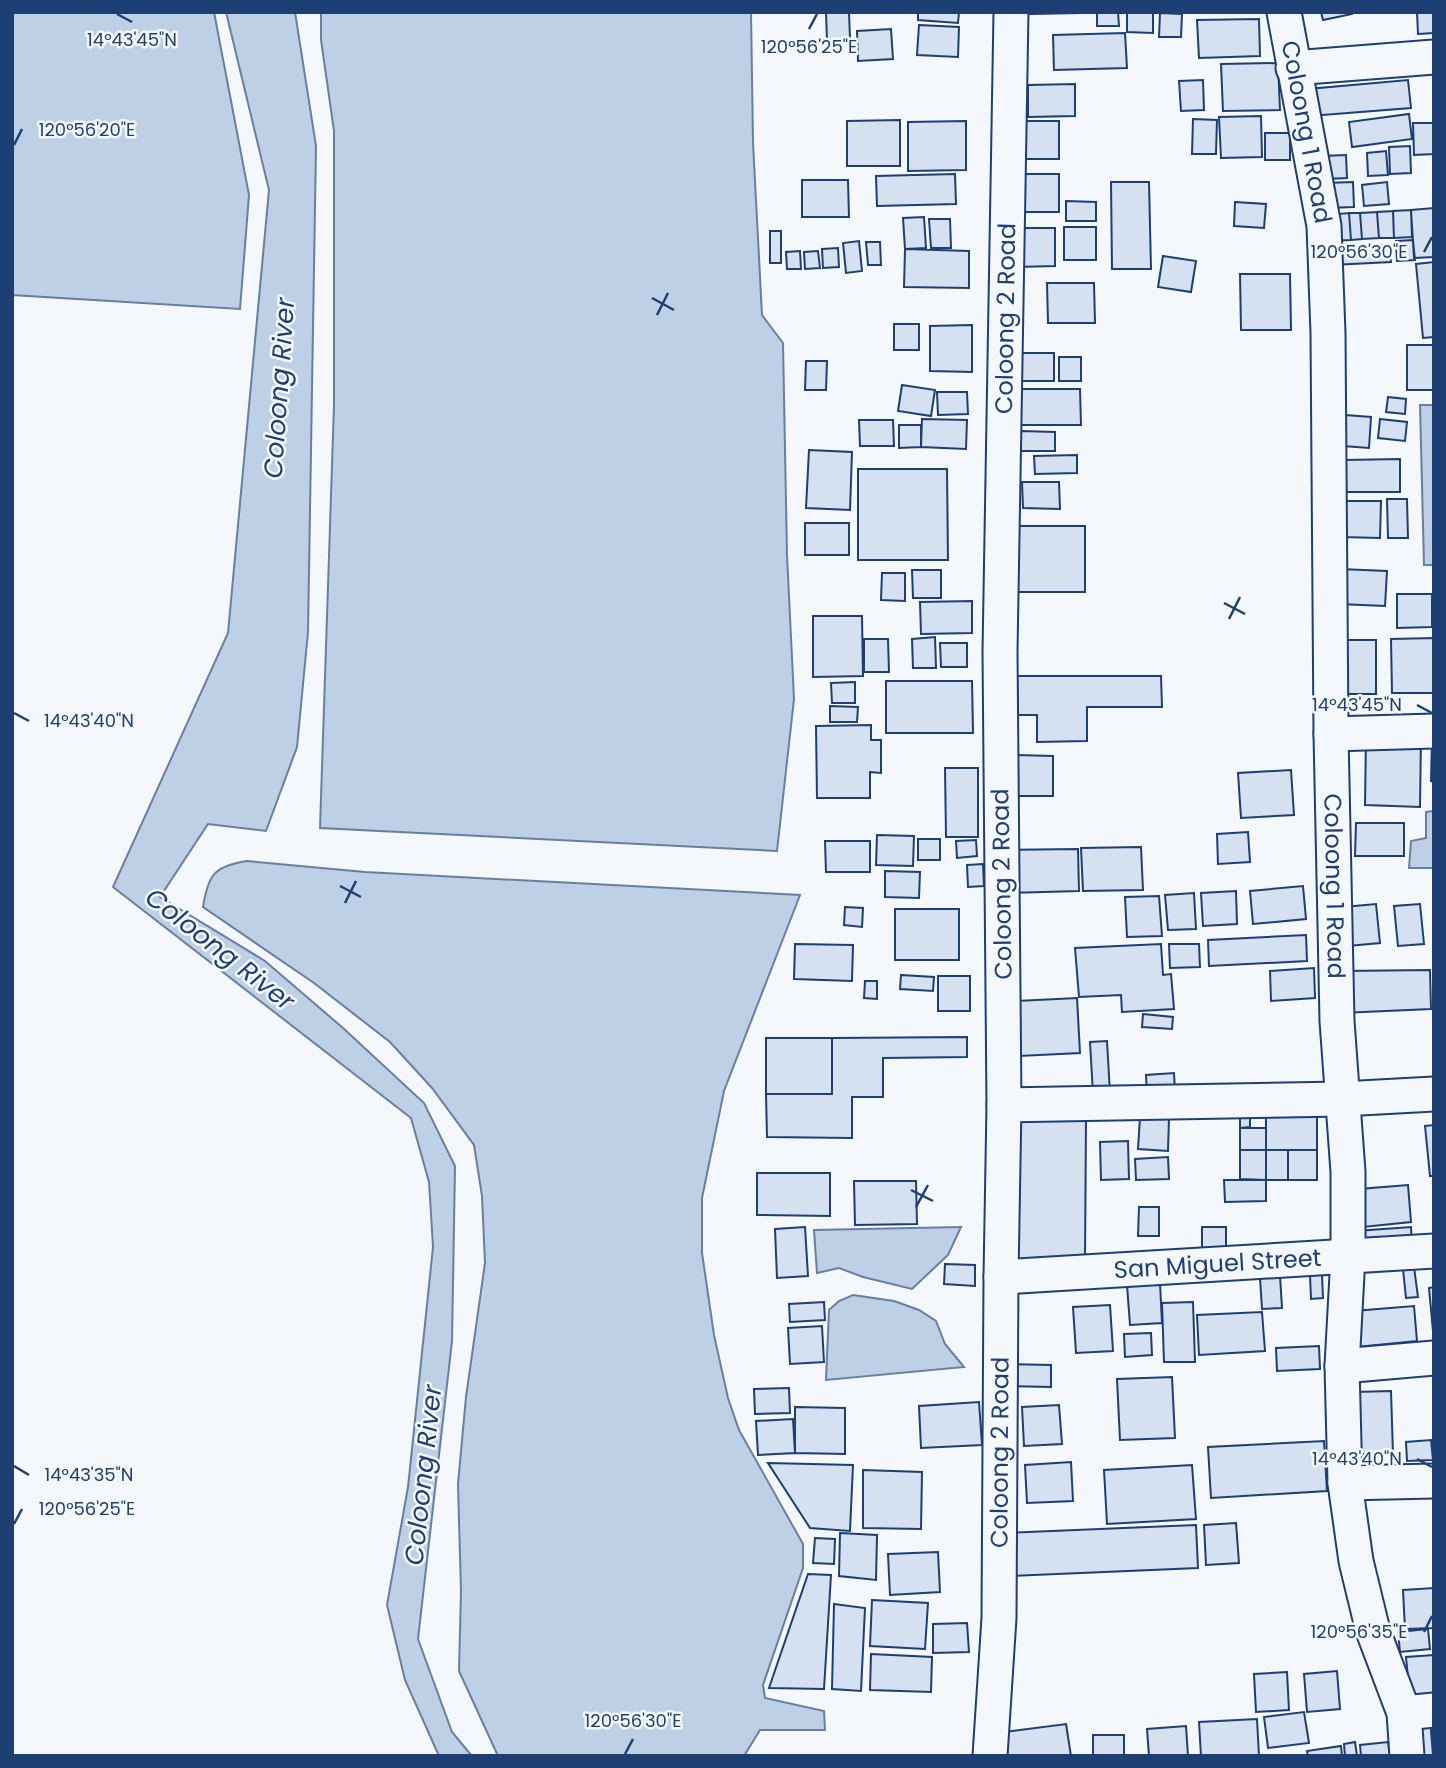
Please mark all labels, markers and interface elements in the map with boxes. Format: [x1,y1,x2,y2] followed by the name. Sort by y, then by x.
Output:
[87,27,177,52] text: 14°43'45"N
[761,34,857,59] text: 120°56'25"E
[1274,38,1340,226] street label: Coloong 1 Road
[39,117,135,142] text: 120°56'20"E
[987,222,1023,414] street label: Coloong 2 Road
[1311,239,1407,264] text: 120°56'30"E
[255,295,303,480] water label: Coloong River
[1312,692,1402,717] text: 14°43'45"N
[44,708,134,733] text: 14°43'40"N
[983,788,1020,980] street label: Coloong 2 Road
[1316,793,1353,979] street label: Coloong 1 Road
[138,879,303,1020] water label: Coloong River
[1113,1241,1322,1286] street label: San Miguel Street
[982,1357,1017,1548] street label: Coloong 2 Road
[396,1382,450,1567] water label: Coloong River
[1312,1446,1402,1471] text: 14°43'40"N
[44,1462,134,1487] text: 14°43'35"N
[39,1496,135,1521] text: 120°56'25"E
[1311,1619,1407,1644] text: 120°56'35"E
[585,1708,681,1733] text: 120°56'30"E

